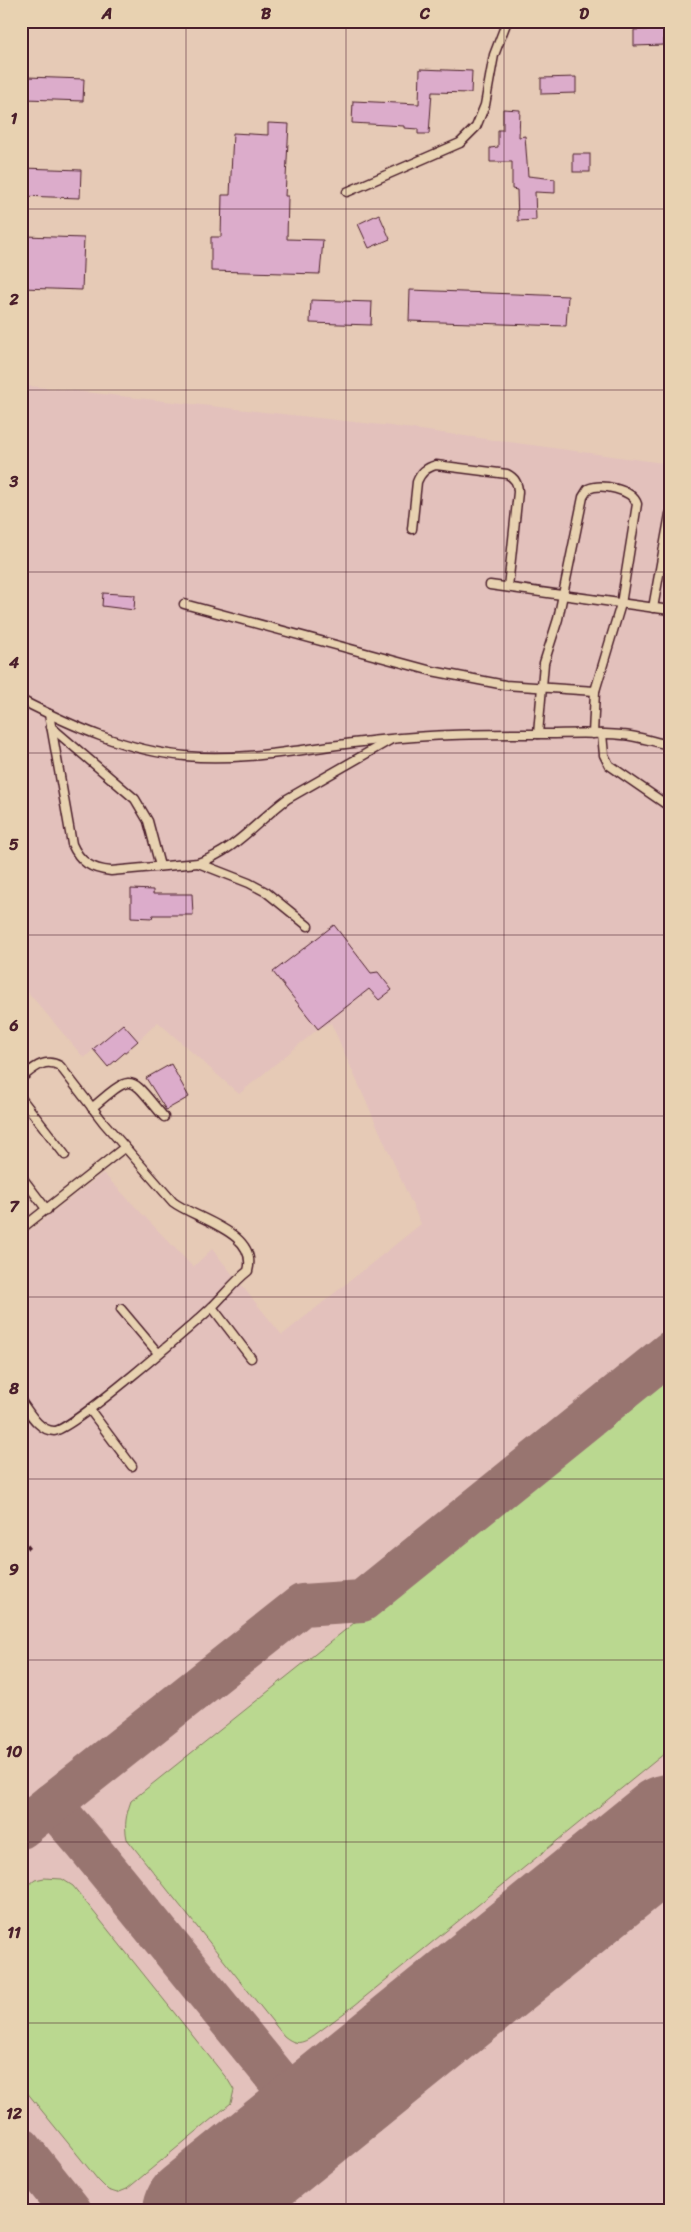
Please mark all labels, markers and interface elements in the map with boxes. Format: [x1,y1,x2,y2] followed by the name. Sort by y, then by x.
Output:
[101,0,112,28] text: A
[261,0,272,28] text: B
[419,0,431,28] text: C
[579,0,589,28] text: D
[11,104,18,133] text: 1
[8,285,19,314] text: 2
[9,467,19,496] text: 3
[8,648,19,677] text: 4
[9,830,19,859] text: 5
[8,1011,19,1040] text: 6
[9,1192,20,1221] text: 7
[8,1374,19,1403] text: 8
[9,1555,19,1584] text: 9
[6,1737,22,1766] text: 10
[7,1918,21,1947] text: 11
[6,2099,23,2128] text: 12

